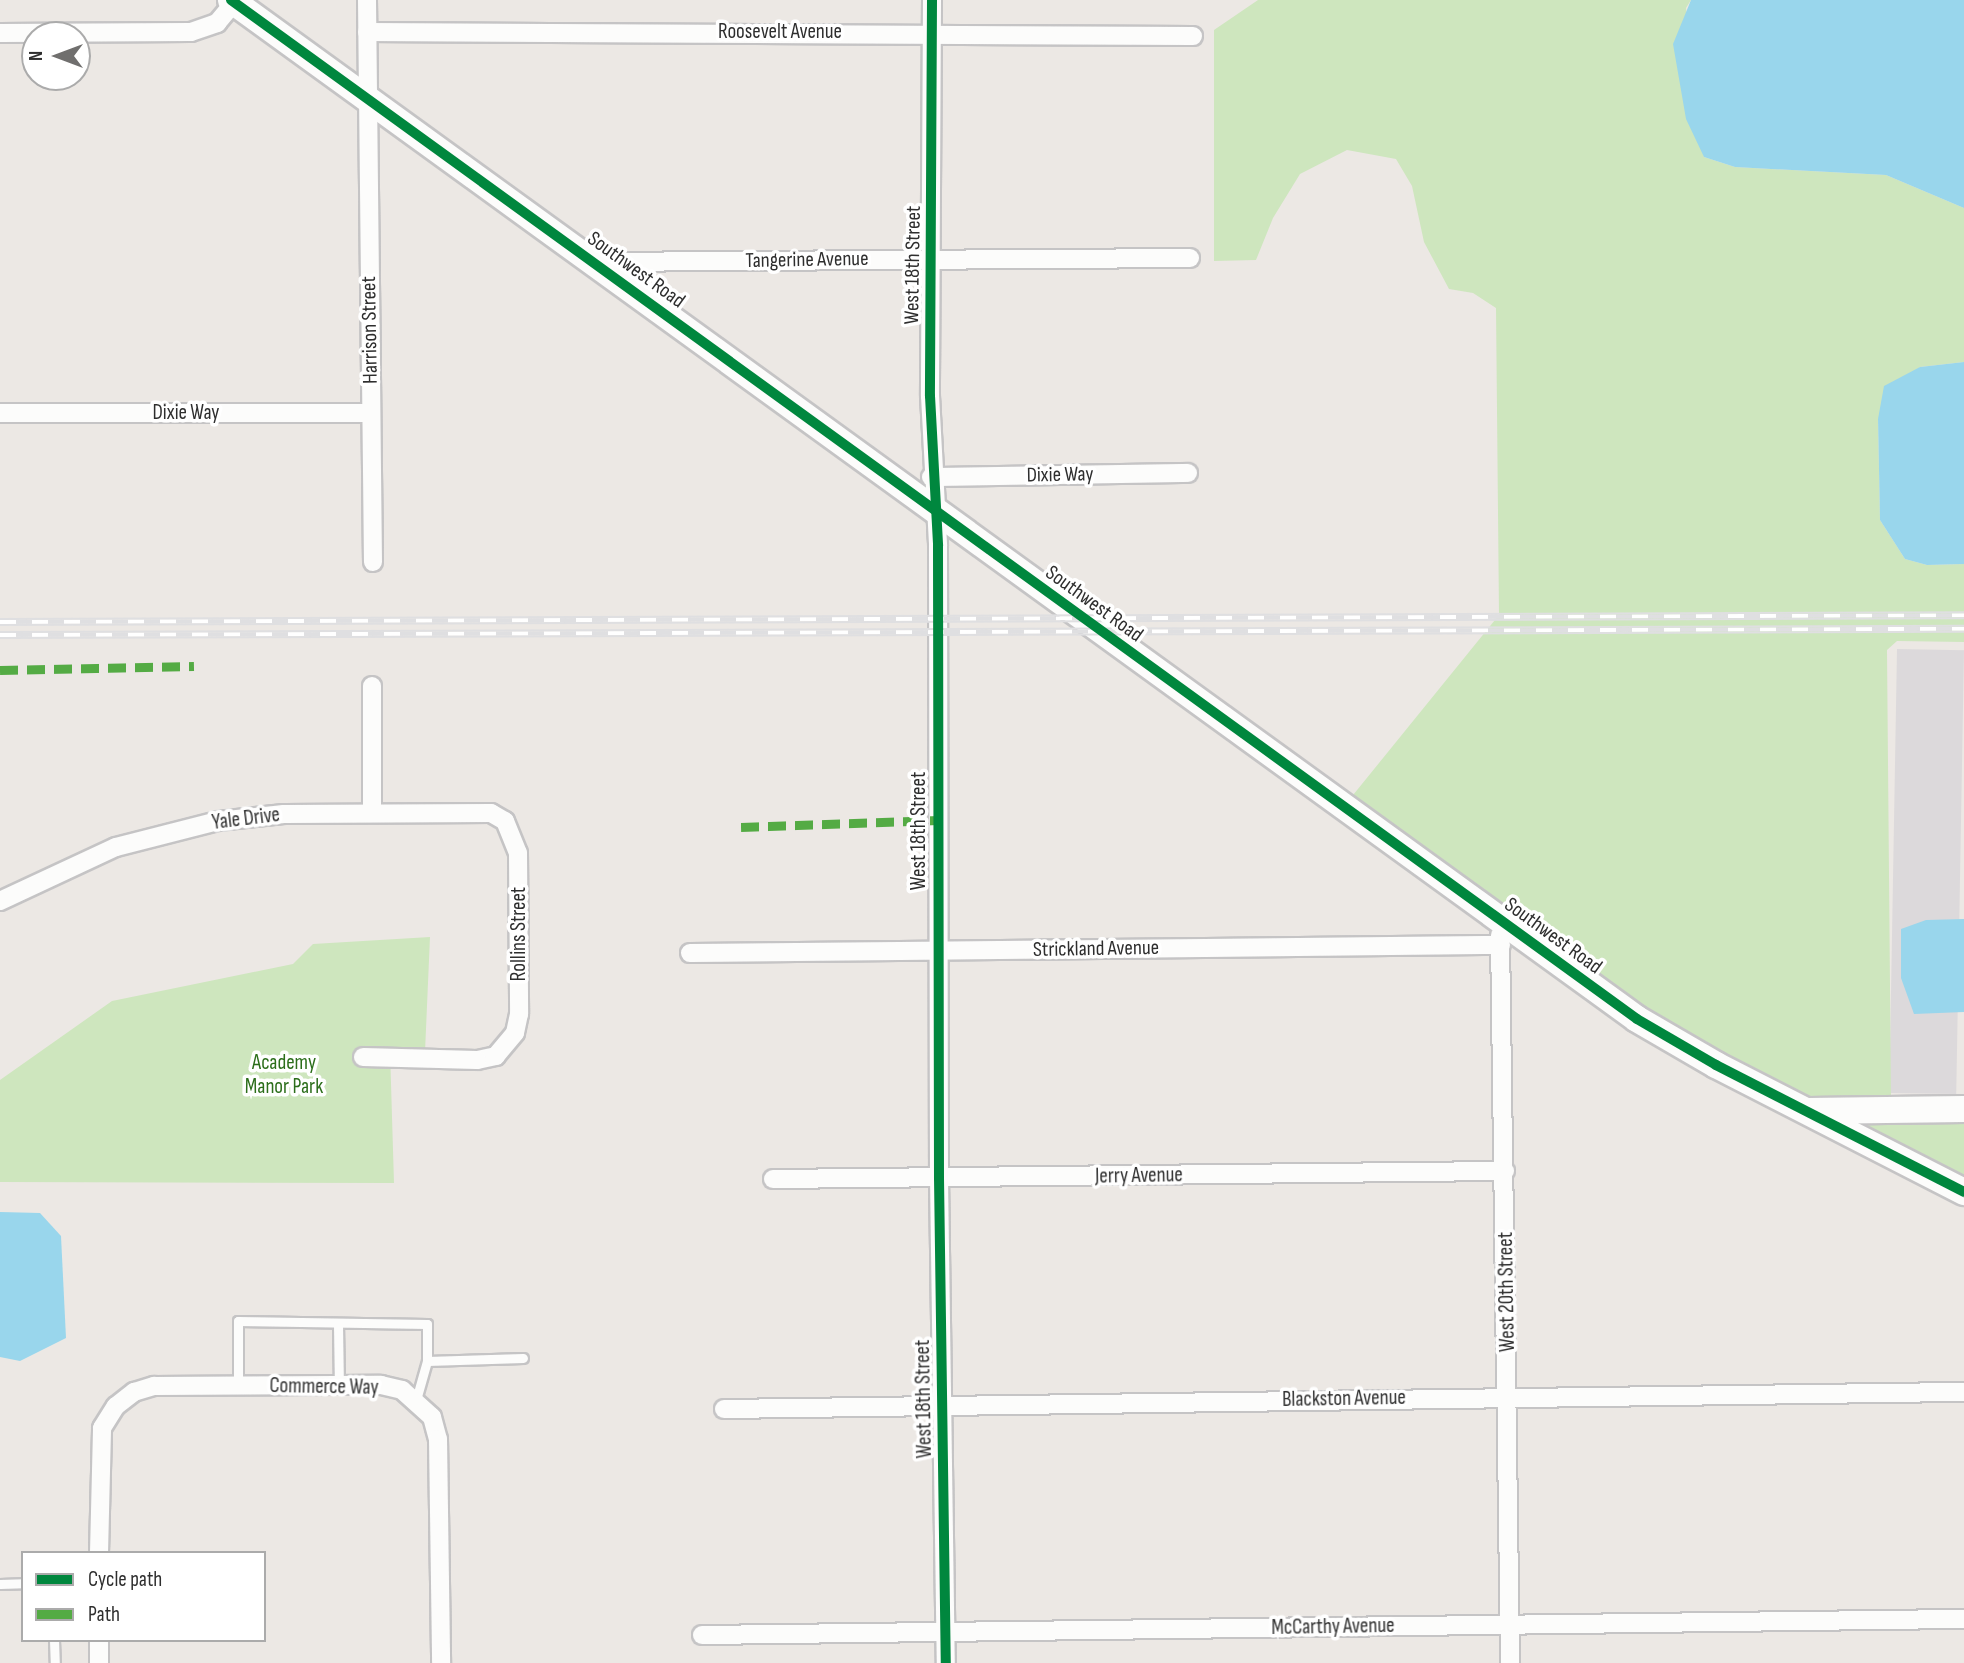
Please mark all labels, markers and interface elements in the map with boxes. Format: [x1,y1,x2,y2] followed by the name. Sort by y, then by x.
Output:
[718,19,842,45] street label: Roosevelt Avenue
[21,21,91,91] north arrow
[25,51,48,61] text: N
[899,205,927,325] street label: West 18th Street
[582,226,690,314] street label: Southwest Road
[745,246,869,274] street label: Tangerine Avenue
[356,276,384,384] street label: Harrison Street
[153,400,219,426] street label: Dixie Way
[1026,462,1094,488] street label: Dixie Way
[1040,560,1148,648] street label: Southwest Road
[906,772,932,890] street label: West 18th Street
[211,802,281,836] street label: Yale Drive
[506,887,532,981] street label: Rollins Street
[1499,892,1607,980] street label: Southwest Road
[1033,935,1159,963] street label: Strickland Avenue
[245,1050,323,1100] park label: Academy Manor Park
[1095,1163,1183,1189] street label: Jerry Avenue
[1493,1232,1521,1352] street label: West 20th Street
[910,1339,938,1459] street label: West 18th Street
[269,1373,379,1401] street label: Commerce Way
[1282,1385,1406,1413] street label: Blackston Avenue
[21,1551,266,1642] legend
[88,1567,162,1592] text: Cycle path
[88,1602,120,1627] text: Path
[1271,1613,1395,1641] street label: McCarthy Avenue

